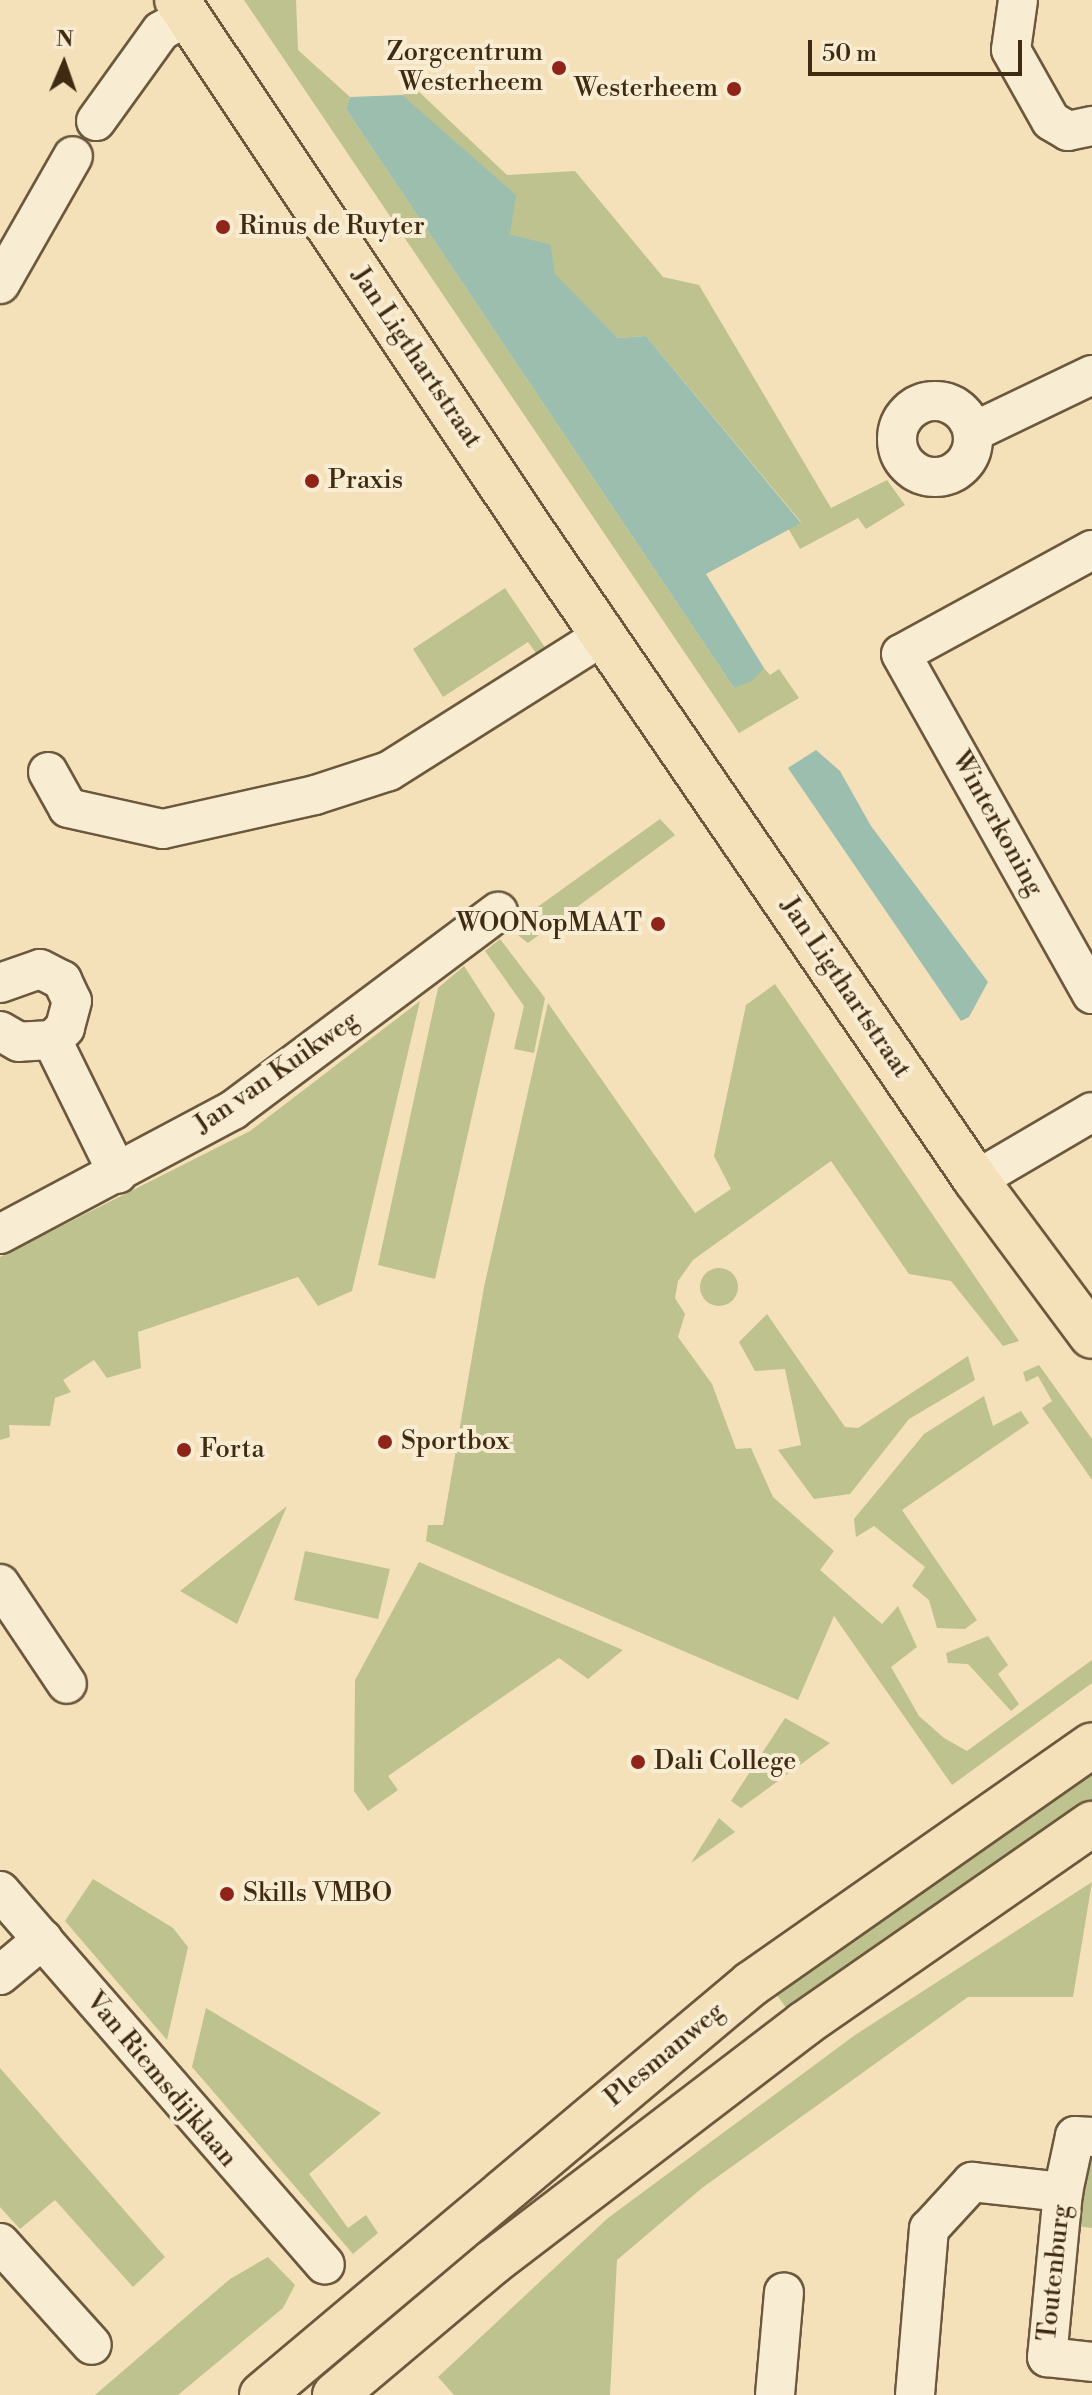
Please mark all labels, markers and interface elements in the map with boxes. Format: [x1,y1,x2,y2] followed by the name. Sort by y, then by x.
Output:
[24,24,104,104] north arrow
[812,24,1026,74] scale bar
[56,26,74,53] text: N
[386,37,543,98] place label: Zorgcentrum Westerheem
[822,39,877,69] text: 50 m
[550,59,568,77] marker: Zorgcentrum Westerheem
[574,73,718,105] place label: Westerheem
[725,80,743,98] marker: Westerheem
[239,211,425,243] place label: Rinus de Ruyter
[214,218,232,236] marker: Rinus de Ruyter
[344,262,488,454] street label: Jan Ligthartstraat
[328,465,403,497] place label: Praxis
[303,472,321,490] marker: Praxis
[944,746,1050,902] street label: Winterkoning
[773,892,917,1084] street label: Jan Ligthartstraat
[457,908,642,940] place label: WOONopMAAT
[649,915,667,933] marker: WOONopMAAT
[189,1005,365,1141] street label: Jan van Kuikweg
[401,1426,509,1458] place label: Sportbox
[376,1433,394,1451] marker: Sportbox
[200,1434,265,1466] place label: Forta
[175,1441,193,1459] marker: Forta
[654,1746,796,1778] place label: Dali College
[629,1753,647,1771] marker: Dali College
[243,1878,392,1910] place label: Skills VMBO
[218,1885,236,1903] marker: Skills VMBO
[79,1986,243,2174] street label: Van Riemsdijklaan
[599,1996,731,2114] street label: Plesmanweg
[1032,2203,1078,2343] street label: Toutenburg

